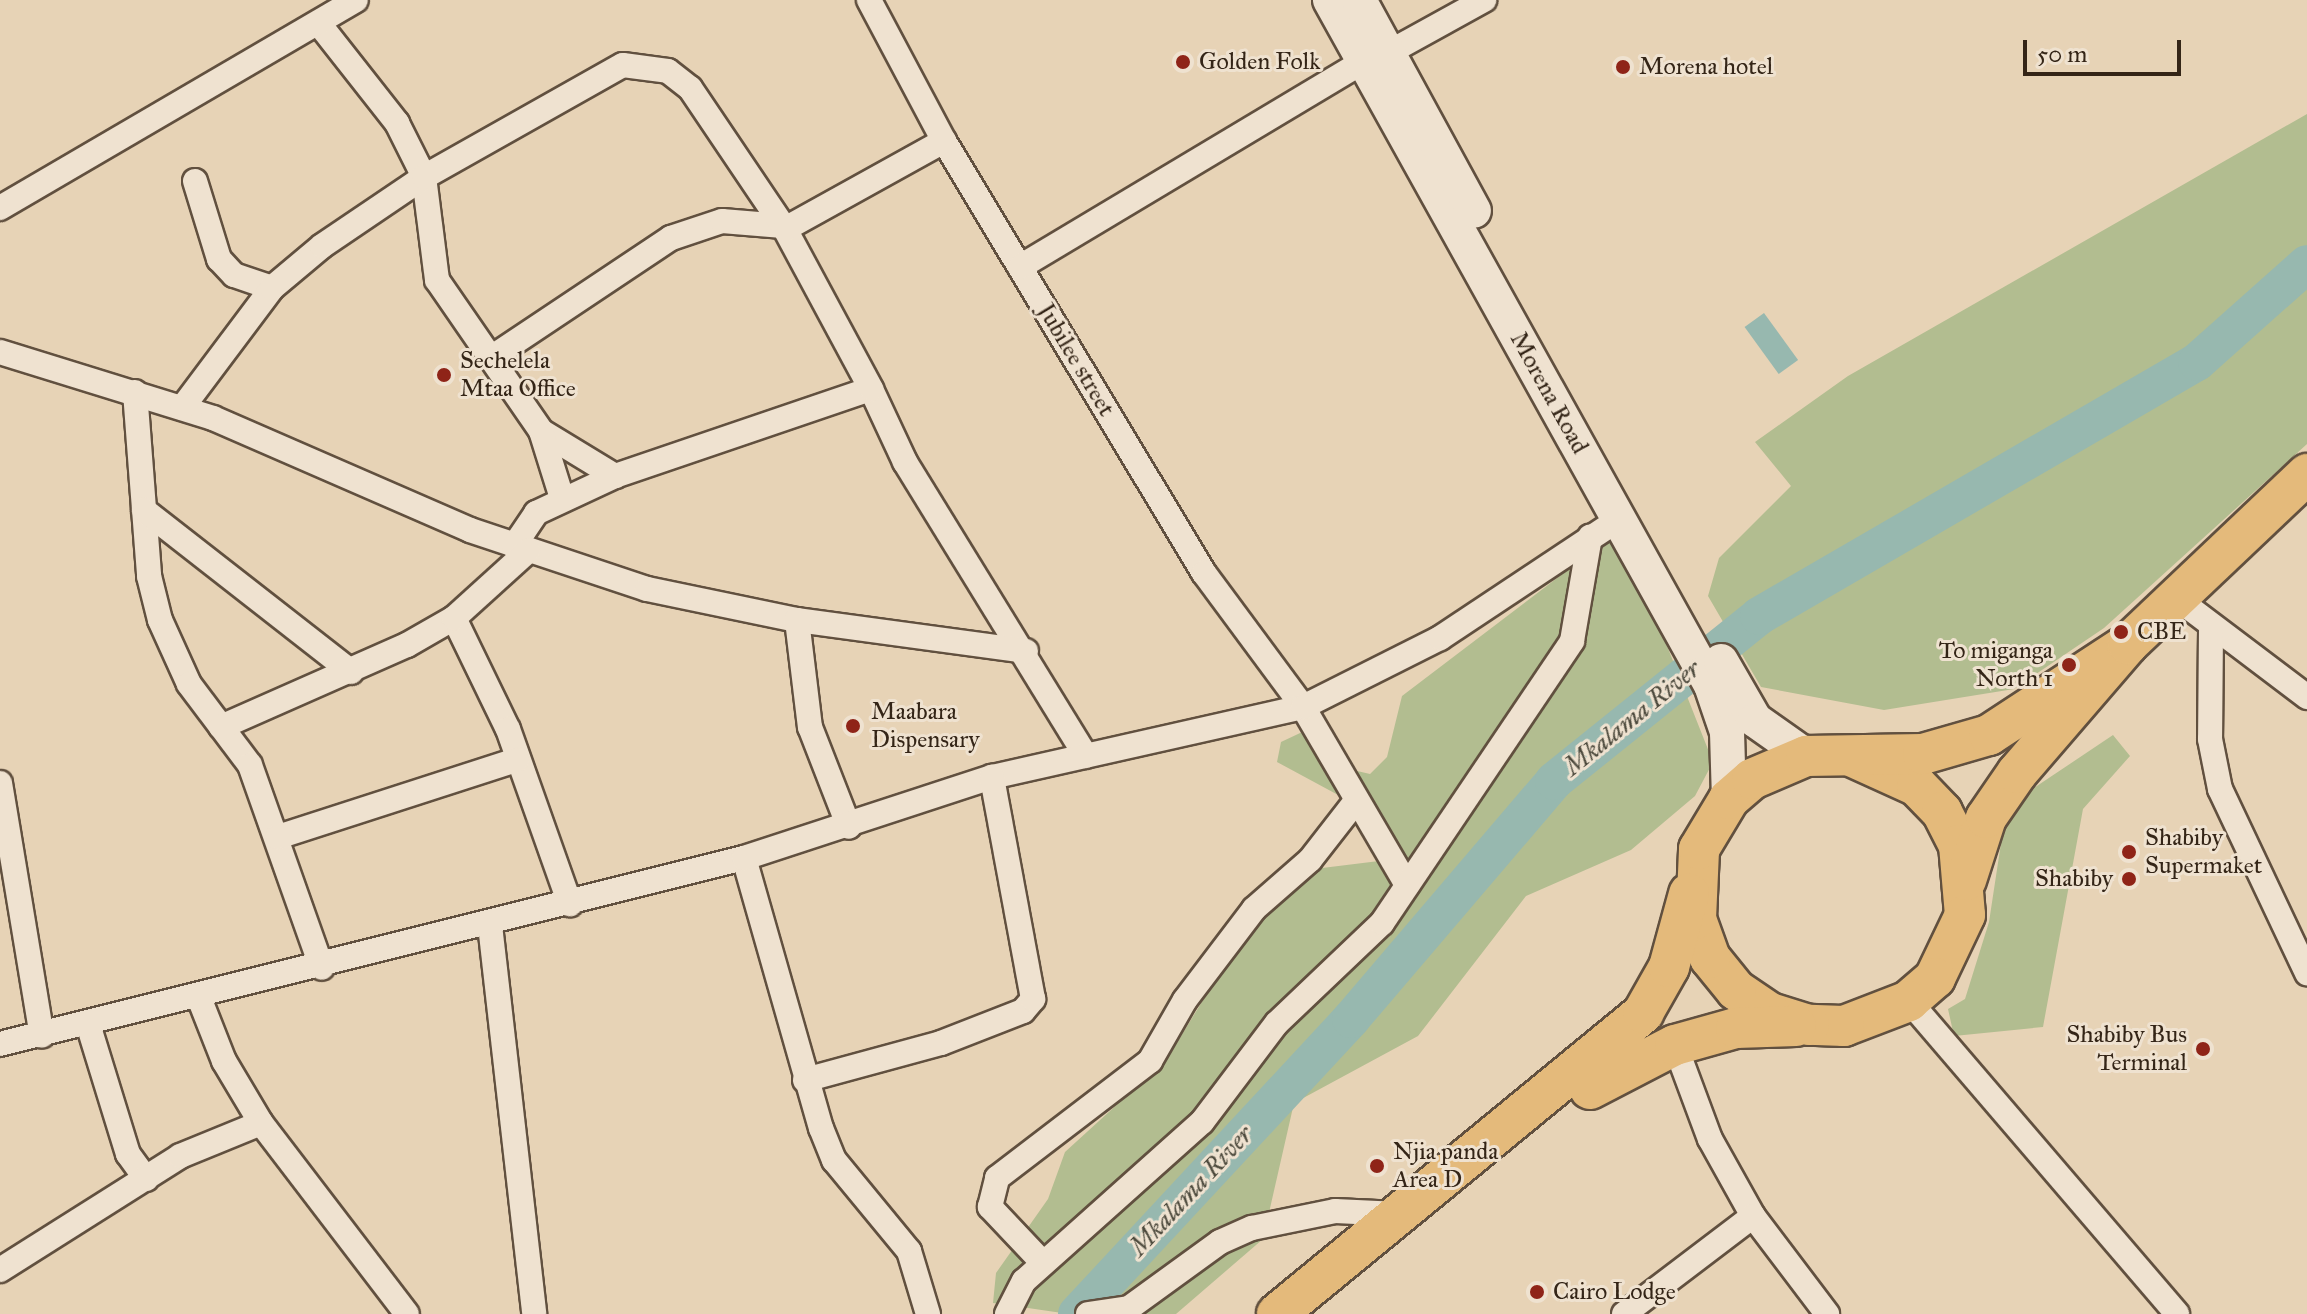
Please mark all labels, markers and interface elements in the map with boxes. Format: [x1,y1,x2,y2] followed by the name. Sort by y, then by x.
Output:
[2027,24,2185,74] scale bar
[2037,39,2087,69] text: 50 m
[1199,48,1320,76] place label: Golden Folk
[1174,53,1192,71] marker: Golden Folk
[1639,53,1773,81] place label: Morena hotel
[1614,58,1632,76] marker: Morena hotel
[1031,298,1121,422] street label: Jubilee street
[1504,327,1594,459] street label: Morena Road
[460,347,576,403] place label: Sechelela Mtaa Office
[435,366,453,384] marker: Sechelela Mtaa Office
[2137,618,2186,646] place label: CBE
[2112,623,2130,641] marker: CBE
[1939,637,2053,693] place label: To miganga North 1
[1557,653,1707,783] water label: Mkalama River
[2060,656,2078,674] marker: To miganga North 1
[871,698,979,754] place label: Maabara Dispensary
[842,715,864,737] marker: Maabara Dispensary
[2145,824,2262,880] place label: Shabiby Supermaket
[2120,843,2138,861] marker: Shabiby Supermaket
[2035,865,2113,893] place label: Shabiby
[2120,870,2138,888] marker: Shabiby
[2066,1021,2187,1077] place label: Shabiby Bus Terminal
[2194,1040,2212,1058] marker: Shabiby Bus Terminal
[1123,1119,1259,1263] water label: Mkalama River
[1393,1138,1498,1194] place label: Njia panda Area D
[1368,1157,1386,1175] marker: Njia panda Area D
[1553,1278,1676,1306] place label: Cairo Lodge
[1528,1283,1546,1301] marker: Cairo Lodge

